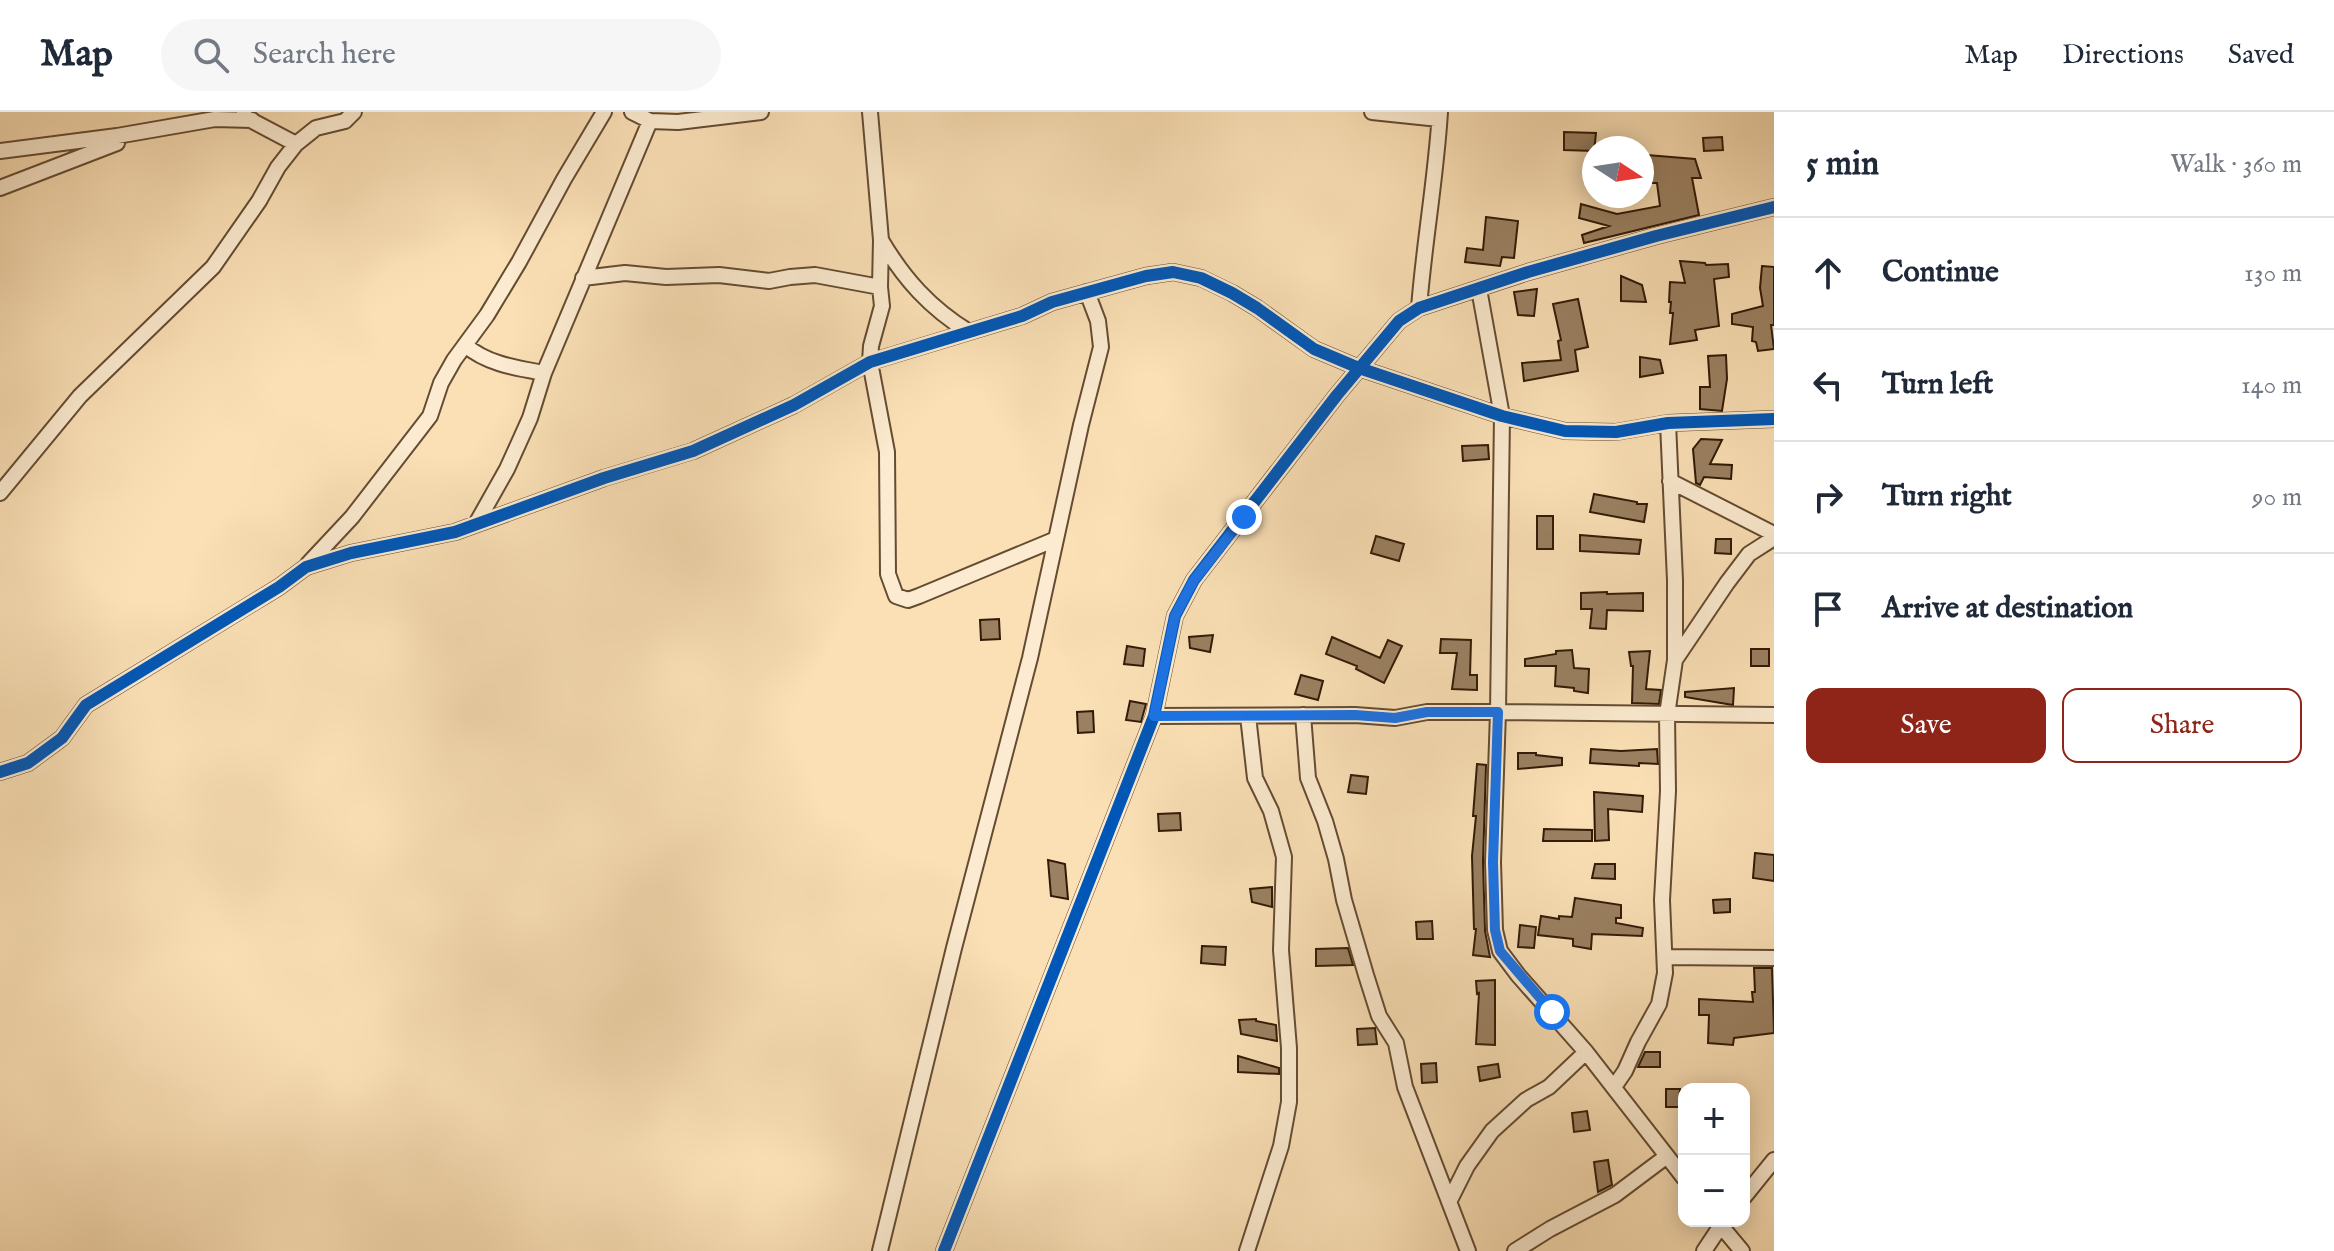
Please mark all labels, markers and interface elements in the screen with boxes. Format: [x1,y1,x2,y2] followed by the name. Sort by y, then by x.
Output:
[161,19,721,91] search box
[40,31,113,79] text: Map
[189,33,233,77] icon: search
[253,36,396,74] text: Search here
[1964,38,2018,73] text: Map
[2062,38,2184,73] text: Directions
[2228,38,2294,73] text: Saved
[1582,136,1654,208] north arrow
[1806,143,1879,186] text: 5 min
[2170,148,2302,181] text: Walk · 360 m
[1806,251,1850,295] icon: ahead
[1882,254,1999,292] text: Continue
[2244,257,2302,290] text: 130 m
[1806,363,1850,407] icon: left
[1882,366,1993,404] text: Turn left
[2241,369,2302,402] text: 140 m
[1806,475,1850,519] icon: right
[1882,478,2012,516] text: Turn right
[2252,481,2302,514] text: 90 m
[1226,499,1262,535] route end
[1806,587,1850,631] icon: arrive
[1882,590,2133,628] text: Arrive at destination
[1806,688,2046,763] button: Save
[2062,688,2302,763] button: Share
[1534,994,1570,1030] route start
[1678,1083,1750,1227] map controls
[1678,1083,1750,1155] button: +
[1678,1155,1750,1227] button: −

